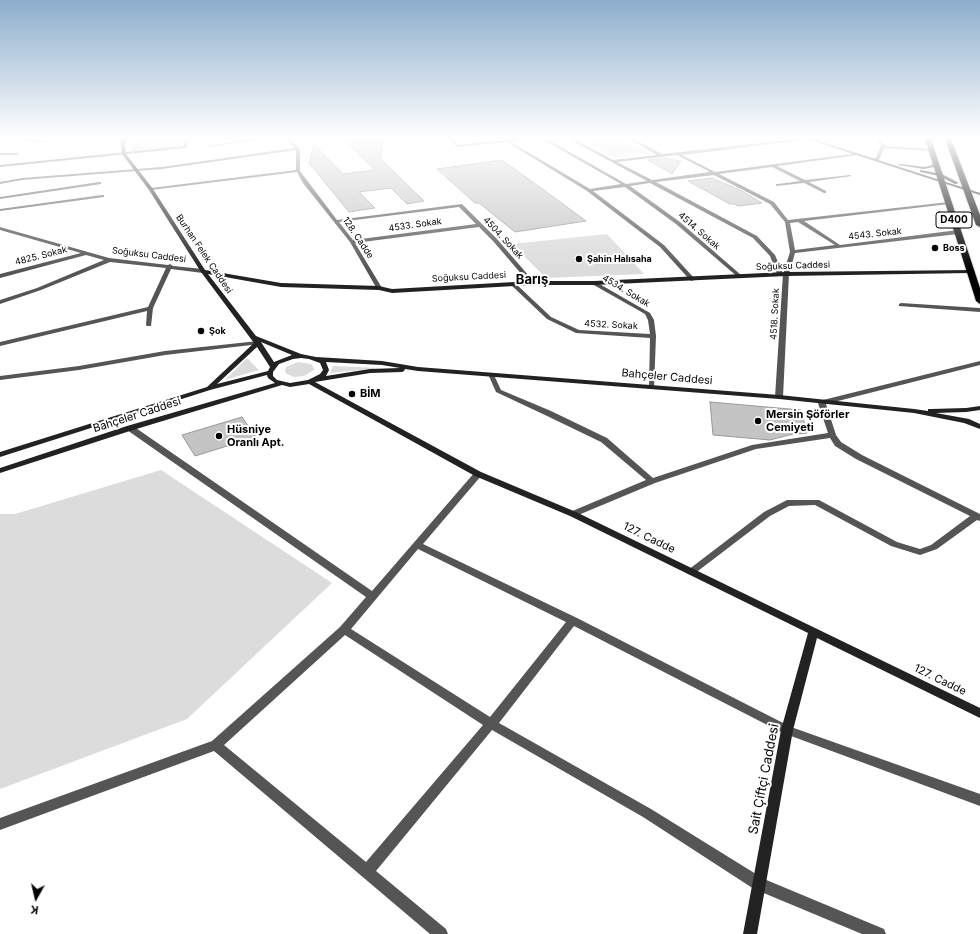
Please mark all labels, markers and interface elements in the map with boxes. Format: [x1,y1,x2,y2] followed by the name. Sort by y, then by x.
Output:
[676,210,722,252] street label: 4514. Sokak
[174,212,234,296] street label: Burhan Felek Caddesi
[936,212,972,228] road number: D400
[340,215,376,261] street label: 128. Cadde
[481,215,525,261] street label: 4504. Sokak
[388,216,442,234] street label: 4533. Sokak
[848,226,902,242] street label: 4543. Sokak
[930,243,940,253] marker: Boss
[943,243,965,253] place label: Boss
[14,244,68,268] street label: 4825. Sokak
[111,245,187,265] street label: Soğuksu Caddesi
[574,254,584,264] marker: Şahin Halısaha
[587,254,652,264] place label: Şahin Halısaha
[756,259,830,273] street label: Soğuksu Caddesi
[432,270,506,284] street label: Soğuksu Caddesi
[516,272,548,288] district label: Barış
[600,273,652,309] street label: 4534. Sokak
[768,288,782,340] street label: 4518. Sokak
[584,318,638,332] street label: 4532. Sokak
[196,326,206,336] marker: Şok
[209,326,226,336] place label: Şok
[621,366,713,388] street label: Bahçeler Caddesi
[360,387,381,401] place label: BİM
[347,389,357,399] marker: BİM
[91,395,183,435] street label: Bahçeler Caddesi
[766,408,849,434] place label: Mersin Şöförler Cemiyeti
[753,416,763,426] marker: Mersin Şöförler Cemiyeti
[227,423,284,449] place label: Hüsniye Oranlı Apt.
[214,431,224,441] marker: Hüsniye Oranlı Apt.
[621,520,677,556] street label: 127. Cadde
[912,662,968,698] street label: 127. Cadde
[746,722,782,836] street label: Sait Çiftçi Caddesi
[16,878,56,918] north arrow
[29,902,39,917] text: K

